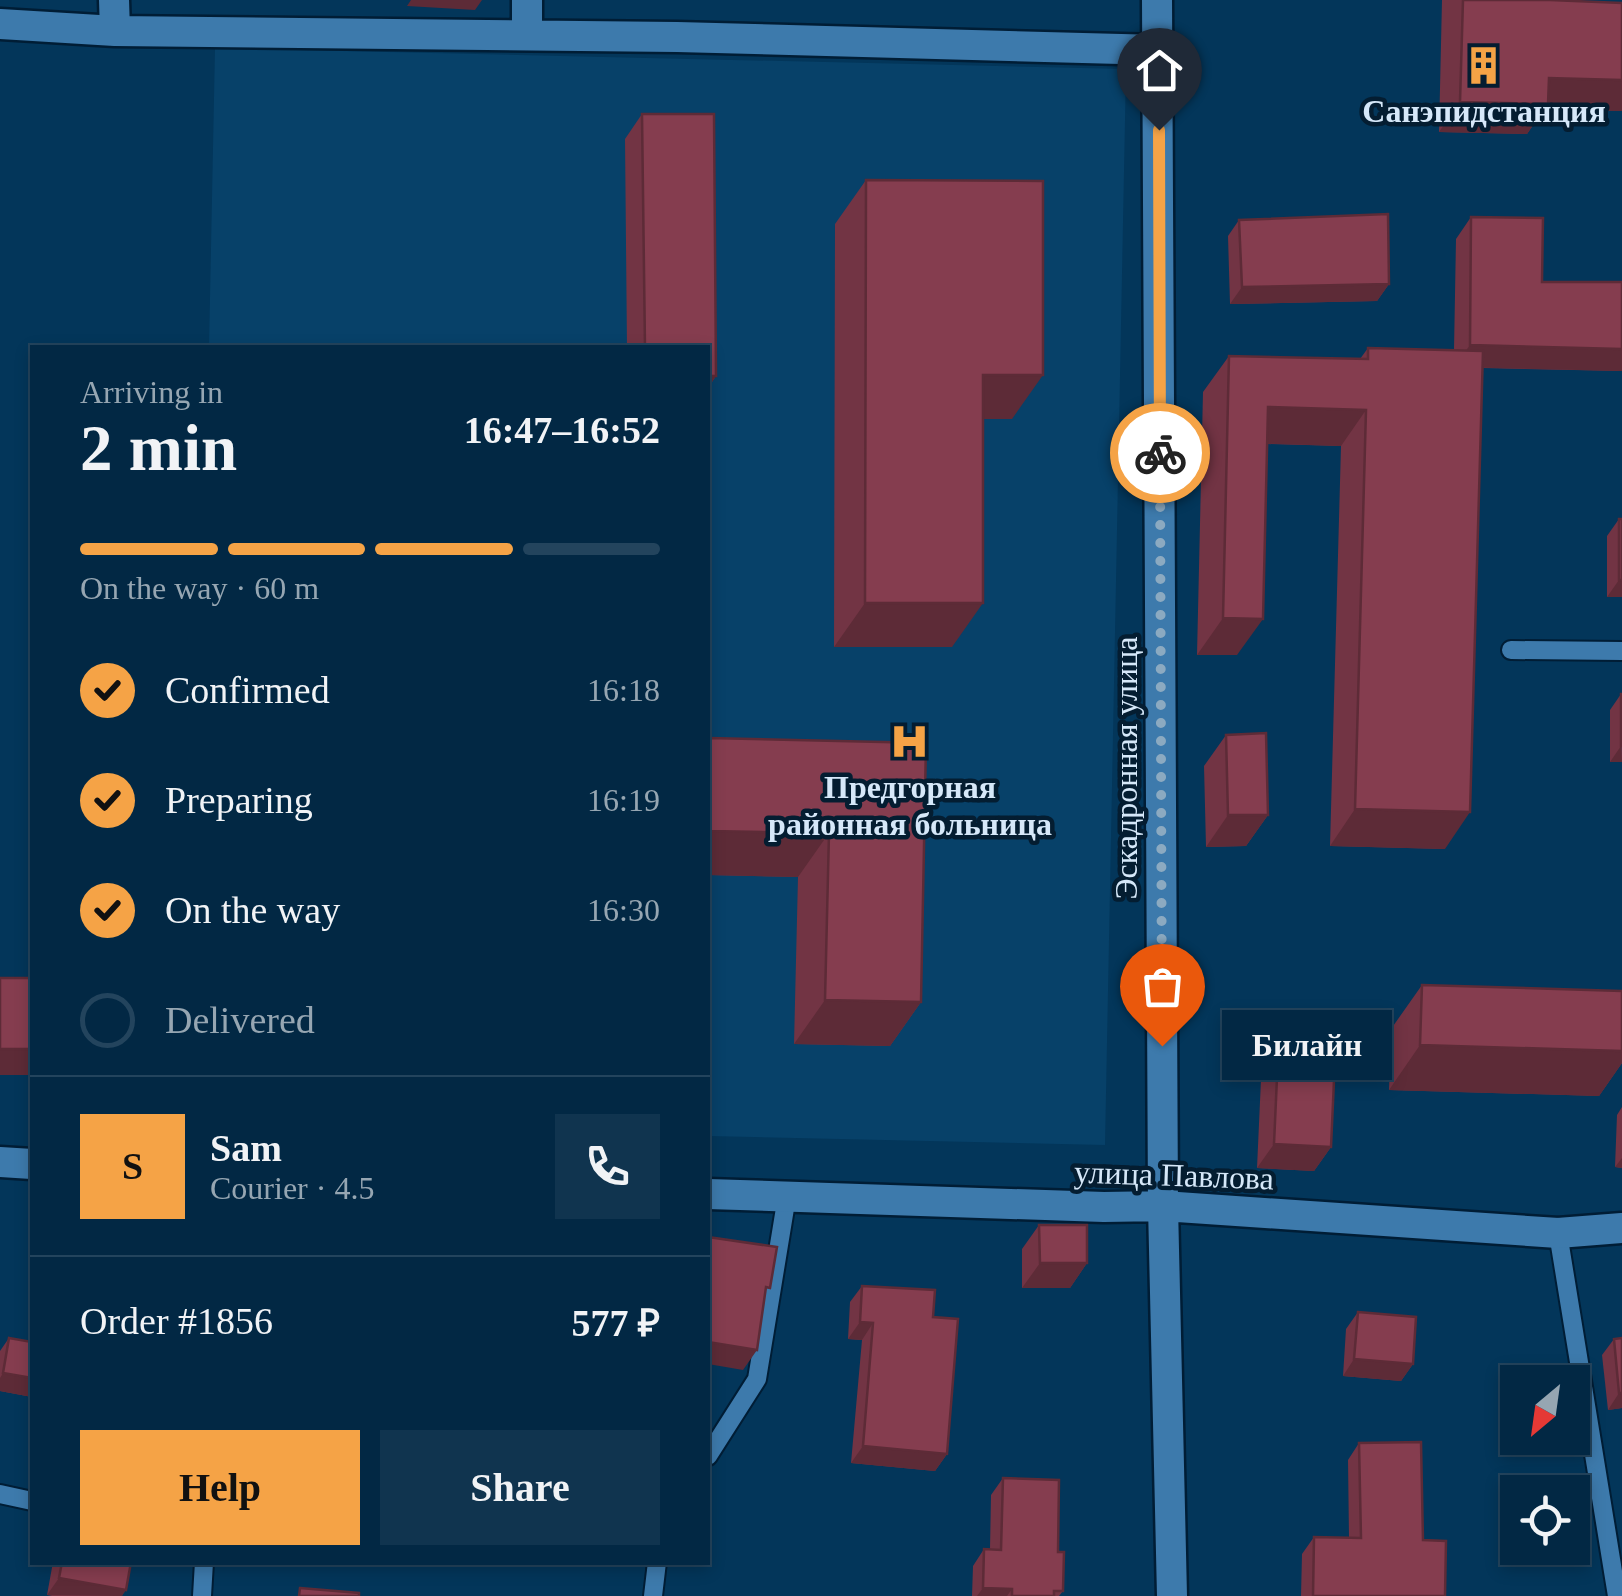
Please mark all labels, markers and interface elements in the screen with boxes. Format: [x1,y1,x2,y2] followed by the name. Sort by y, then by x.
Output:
[1117,28,1202,131] pin
[1132,43,1187,98] icon: home
[1463,45,1505,87] building icon: Санэпидстанция
[1362,93,1606,129] place label: Санэпидстанция
[80,374,223,410] text: Arriving in
[1110,403,1210,503] courier
[464,409,660,451] text: 16:47–16:52
[80,412,237,484] text: 2 min
[1133,426,1188,481] icon: bike
[80,570,319,606] text: On the way · 60 m
[1108,636,1144,900] street label: Эскадронная улица
[80,663,135,718] icon: check
[165,669,330,711] text: Confirmed
[587,672,660,708] text: 16:18
[889,721,931,763] hospital icon: Предгорная районная больница
[768,769,1052,842] place label: Предгорная районная больница
[80,773,135,828] icon: check
[165,779,313,821] text: Preparing
[587,782,660,818] text: 16:19
[80,883,135,938] icon: check
[165,889,340,931] text: On the way
[587,892,660,928] text: 16:30
[1120,944,1205,1047] pin
[1135,959,1190,1014] icon: bag
[165,999,315,1041] text: Delivered
[1222,1011,1392,1081] callout: Билайн
[1252,1027,1362,1063] text: Билайн
[555,1114,660,1219] button: phone
[210,1127,282,1169] text: Sam
[122,1145,143,1187] text: S
[1073,1154,1275,1196] street label: улица Павлова
[210,1170,374,1206] text: Courier · 4.5
[80,1300,273,1342] text: Order #1856
[571,1302,660,1344] text: 577 ₽
[1500,1365,1590,1455] north arrow
[1500,1365,1590,1565] map controls
[80,1430,360,1545] button: Help
[380,1430,660,1545] button: Share
[1500,1475,1590,1565] button: locate

